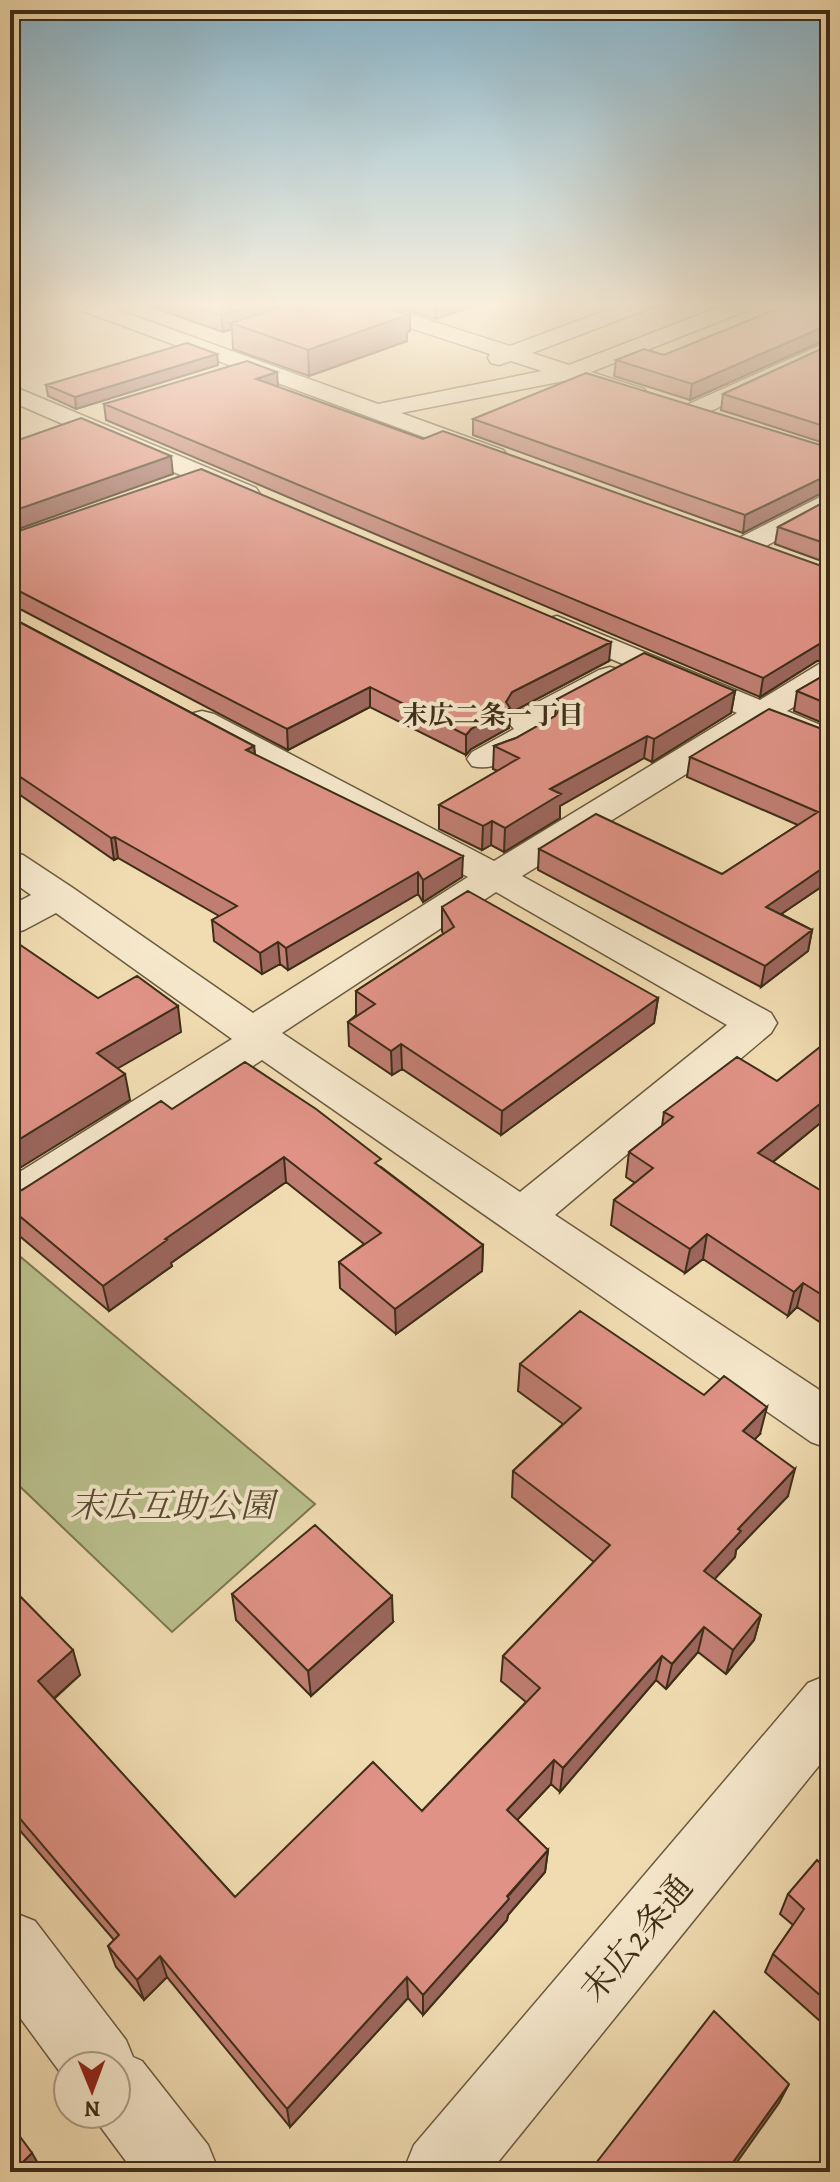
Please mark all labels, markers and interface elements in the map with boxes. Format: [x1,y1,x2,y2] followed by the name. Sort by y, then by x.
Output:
[402,698,584,733] district label: 末広二条一丁目
[70,1482,279,1529] park label: 末広互助公園
[569,1865,703,2012] street label: 末広2条通
[52,2050,132,2130] north arrow
[84,2094,101,2124] text: N

